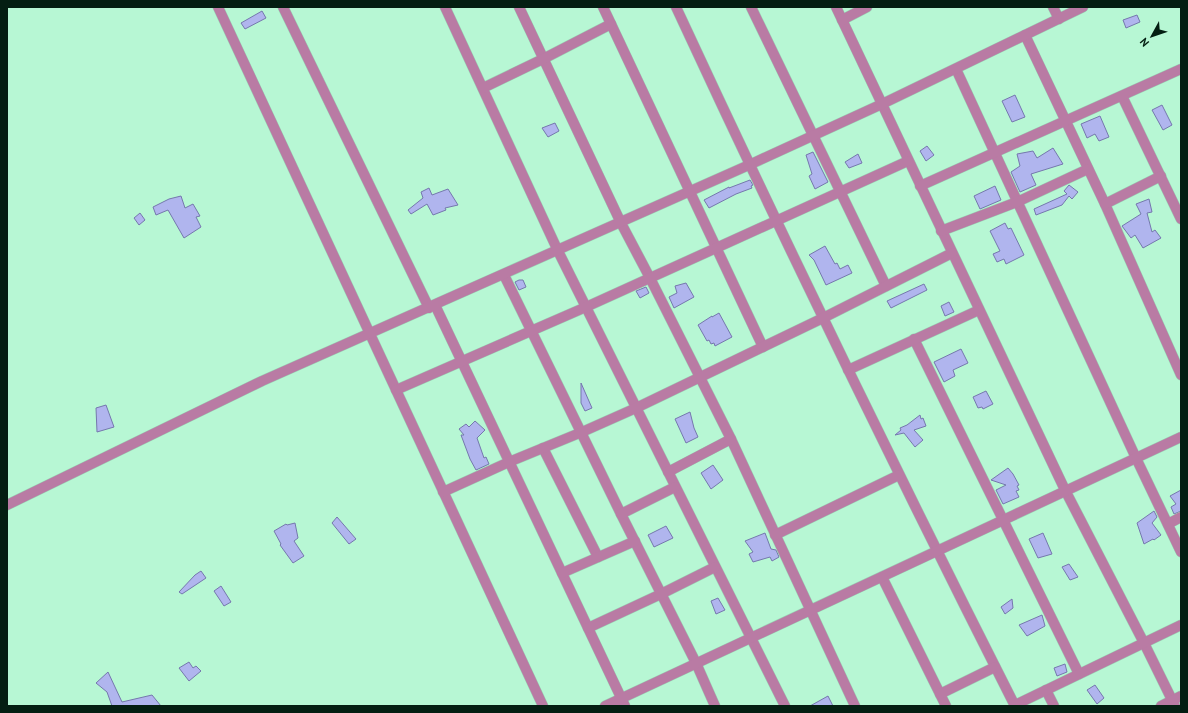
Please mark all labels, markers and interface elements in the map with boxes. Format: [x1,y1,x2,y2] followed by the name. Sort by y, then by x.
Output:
[1132,16,1172,56] north arrow
[1137,35,1152,50] text: N

